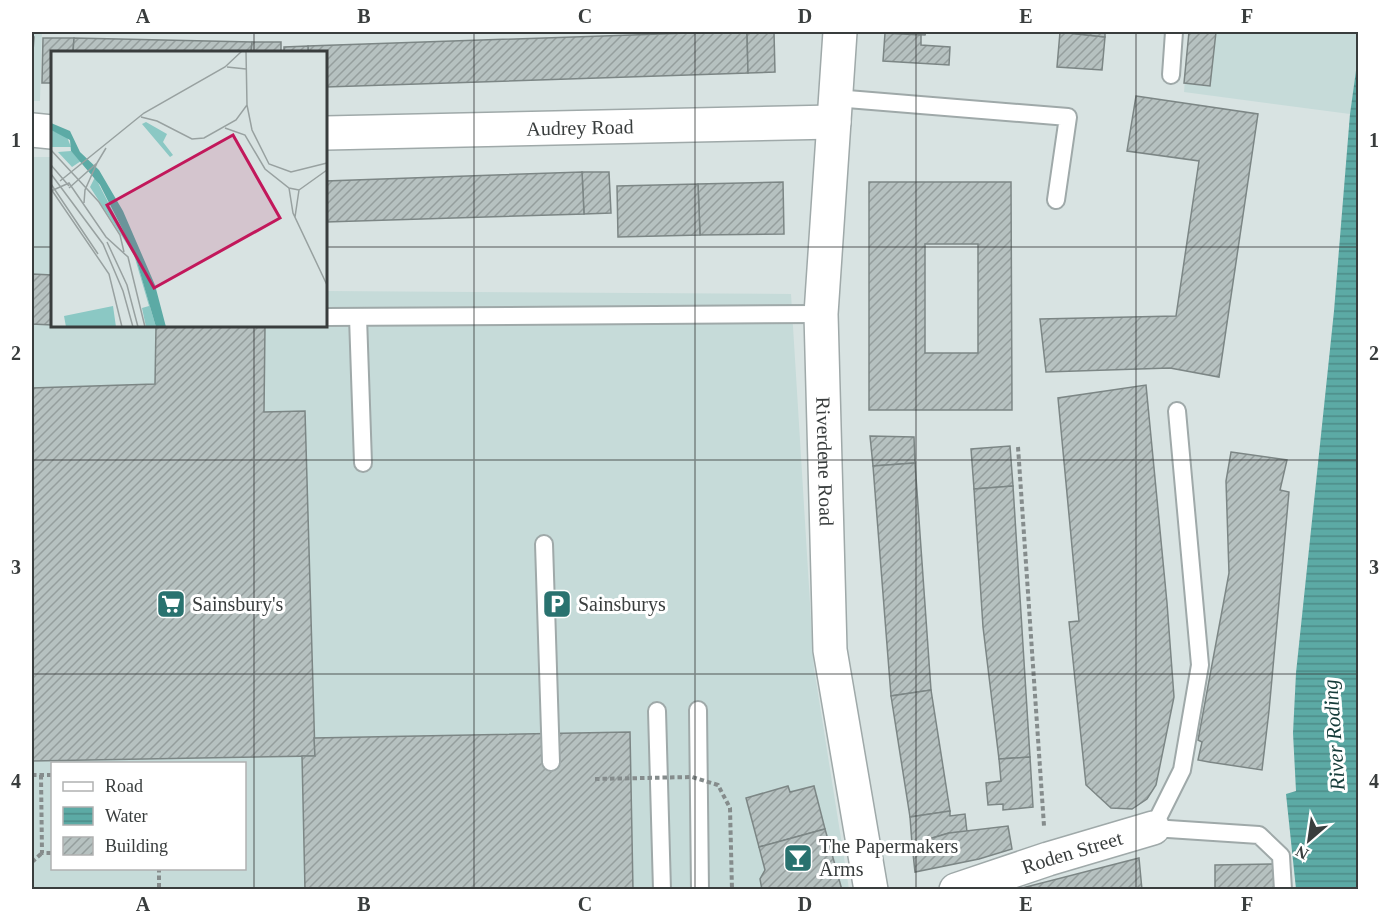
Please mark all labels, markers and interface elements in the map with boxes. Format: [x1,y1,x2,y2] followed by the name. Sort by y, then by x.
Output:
[136,5,151,27] text: A
[357,5,371,27] text: B
[578,5,592,27] text: C
[798,5,812,27] text: D
[1019,5,1033,27] text: E
[1241,5,1253,27] text: F
[51,51,327,327] inset map
[526,115,634,140] street label: Audrey Road
[11,129,21,151] text: 1
[1369,129,1379,151] text: 1
[11,342,21,364] text: 2
[1369,342,1379,364] text: 2
[812,396,838,526] street label: Riverdene Road
[11,556,21,578] text: 3
[1369,556,1379,578] text: 3
[155,588,187,620] supermarket icon: Sainsbury's
[541,588,573,620] parking icon: Sainsburys
[192,593,284,616] place label: Sainsbury's
[578,593,666,616] place label: Sainsburys
[1318,679,1350,792] water label: River Roding
[51,762,246,870] legend
[11,770,21,792] text: 4
[1369,770,1379,792] text: 4
[105,776,143,796] text: Road
[105,806,148,826] text: Water
[1279,810,1339,870] north arrow
[1019,827,1125,878] street label: Roden Street
[819,835,959,880] place label: The Papermakers Arms
[105,836,168,856] text: Building
[782,842,814,874] bar icon: The Papermakers Arms
[1292,842,1311,863] text: N
[136,893,151,915] text: A
[357,893,371,915] text: B
[578,893,592,915] text: C
[798,893,812,915] text: D
[1019,893,1033,915] text: E
[1241,893,1253,915] text: F

